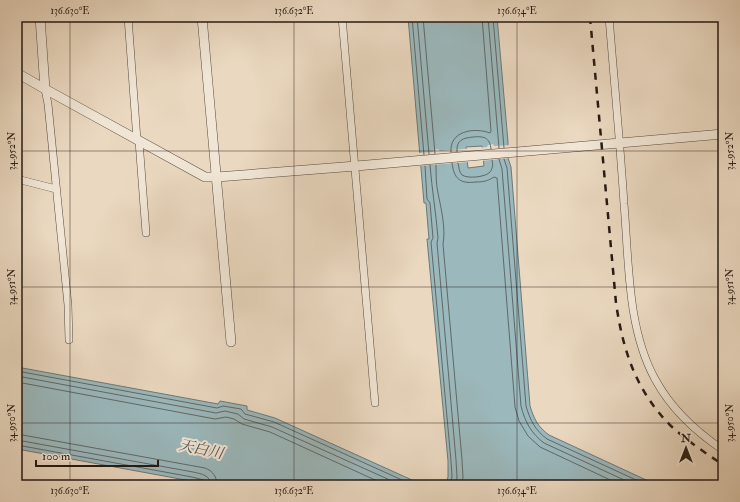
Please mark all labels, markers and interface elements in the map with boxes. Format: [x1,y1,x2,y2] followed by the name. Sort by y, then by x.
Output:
[50,5,90,17] text: 136.630°E
[274,5,314,17] text: 136.632°E
[497,5,537,17] text: 136.634°E
[6,132,18,170] text: 34.952°N
[724,132,736,170] text: 34.952°N
[6,268,18,305] text: 34.951°N
[724,268,736,305] text: 34.951°N
[6,404,18,442] text: 34.950°N
[724,404,736,442] text: 34.950°N
[666,428,706,468] north arrow
[680,432,692,445] text: N
[177,436,227,464] water label: 天白川
[36,442,158,468] scale bar
[42,449,71,464] text: 100 m
[50,485,90,497] text: 136.630°E
[274,485,314,497] text: 136.632°E
[497,485,537,497] text: 136.634°E

